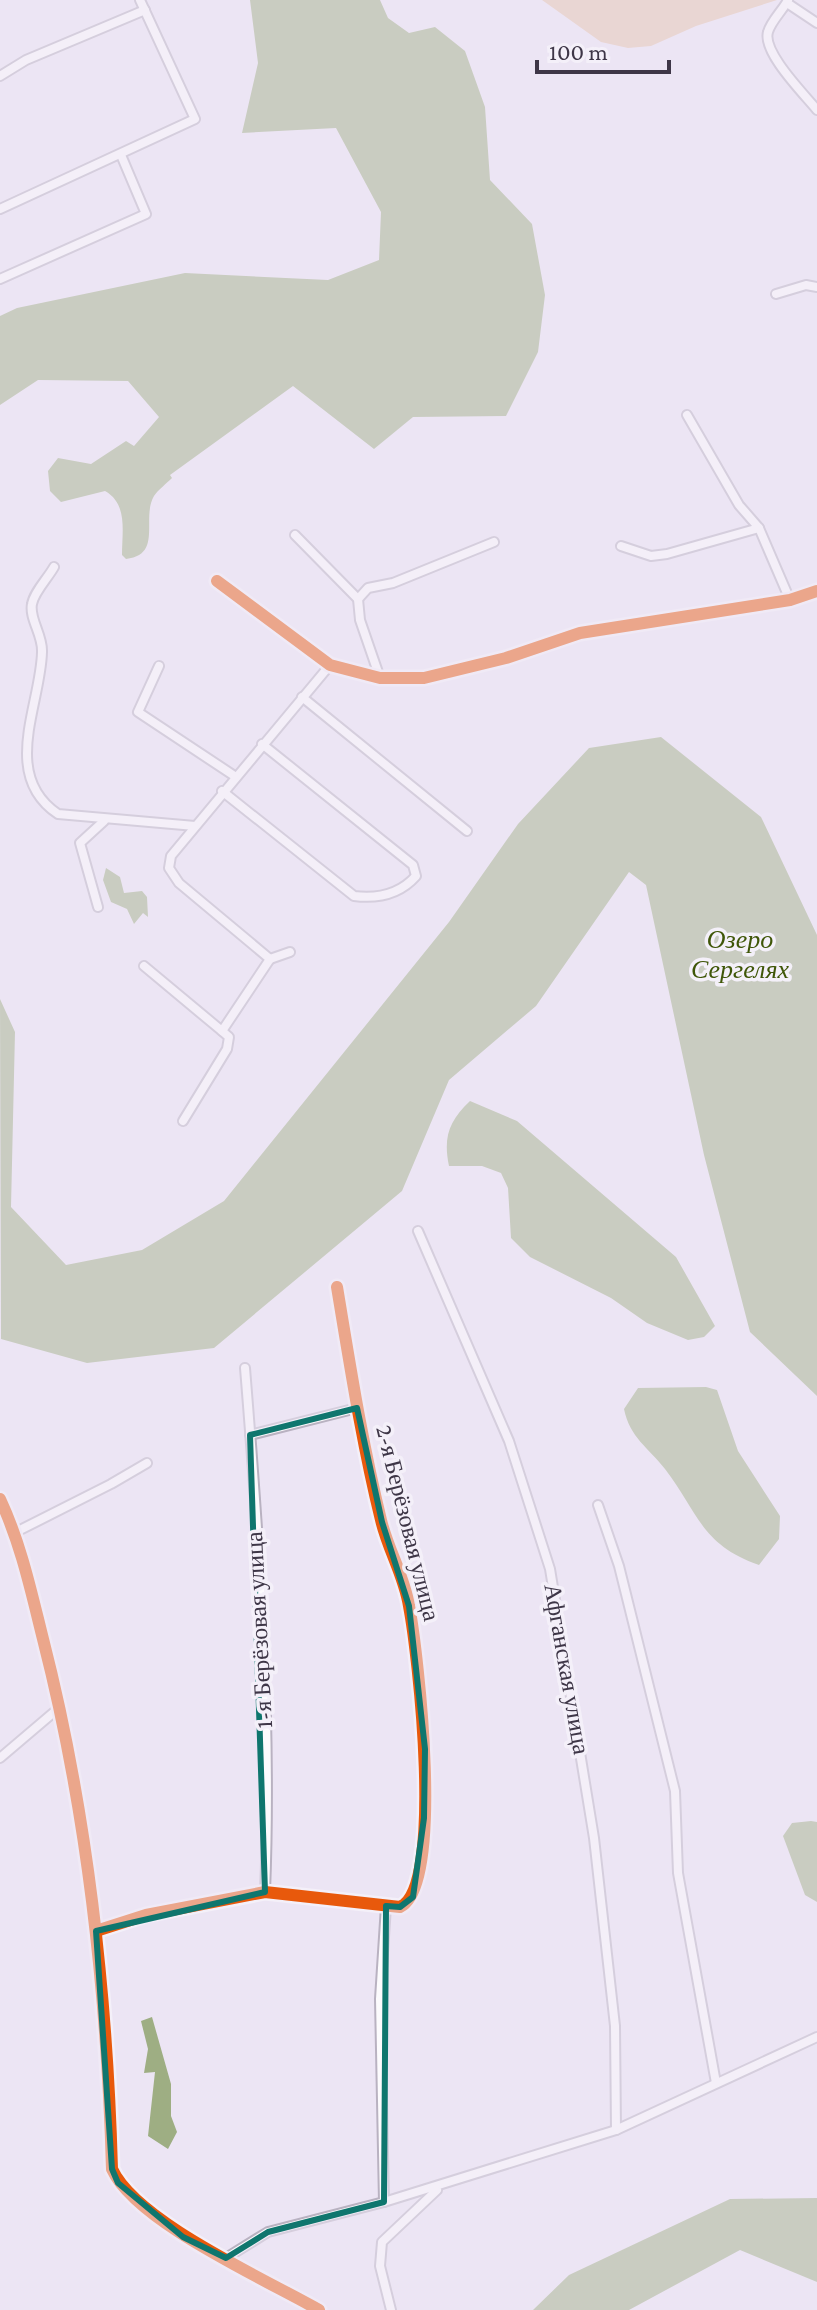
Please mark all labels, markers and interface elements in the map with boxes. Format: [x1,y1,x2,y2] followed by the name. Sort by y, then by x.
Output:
[537,24,669,74] scale bar
[549,38,608,65] text: 100 m
[691,925,789,984] water label: Озеро Сергелях
[371,1422,446,1624] street label: 2-я Берёзовая улица
[240,1531,277,1729] street label: 1-я Берёзовая улица
[539,1582,596,1757] street label: Афганская улица

